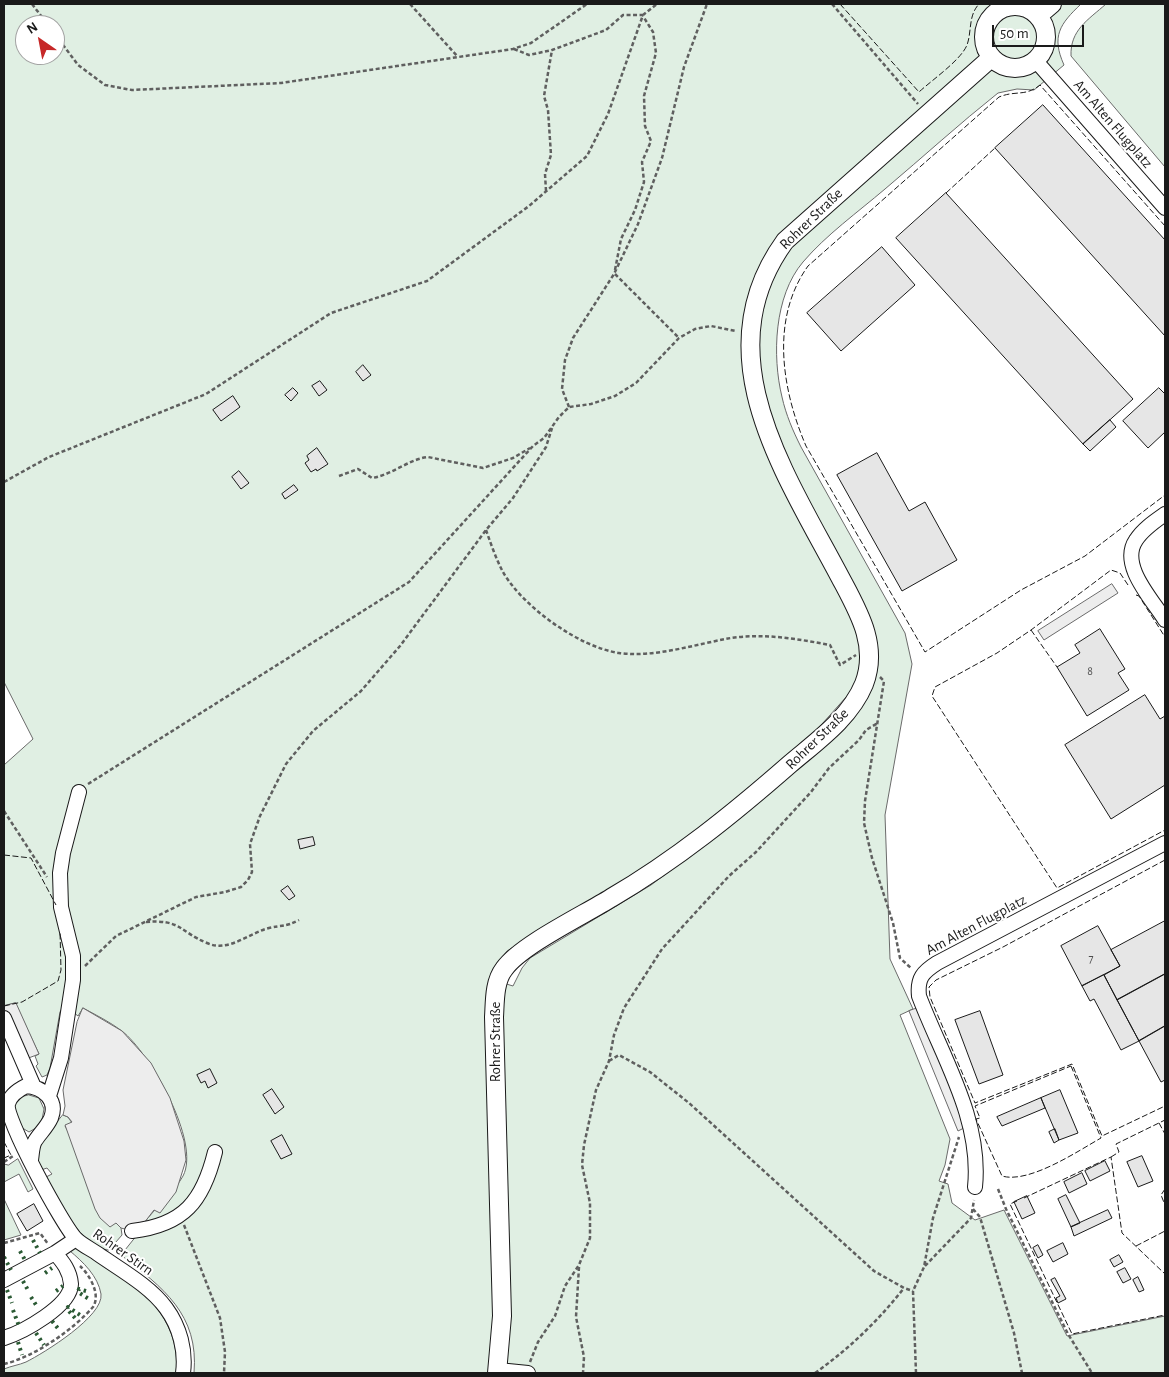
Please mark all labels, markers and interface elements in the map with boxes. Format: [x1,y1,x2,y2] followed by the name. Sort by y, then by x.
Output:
[15,15,65,65] north arrow
[994,15,1086,47] scale bar
[24,20,40,37] text: N
[1000,26,1029,41] text: 50 m
[1070,76,1156,172] street label: Am Alten Flugplatz
[776,185,846,253] street label: Rohrer Straße
[1087,664,1093,678] house number: 8
[782,705,852,773] street label: Rohrer Straße
[923,891,1029,959] street label: Am Alten Flugplatz
[1088,951,1094,965] house number: 7
[486,1002,504,1082] street label: Rohrer Straße
[89,1225,157,1279] street label: Rohrer Stirn

